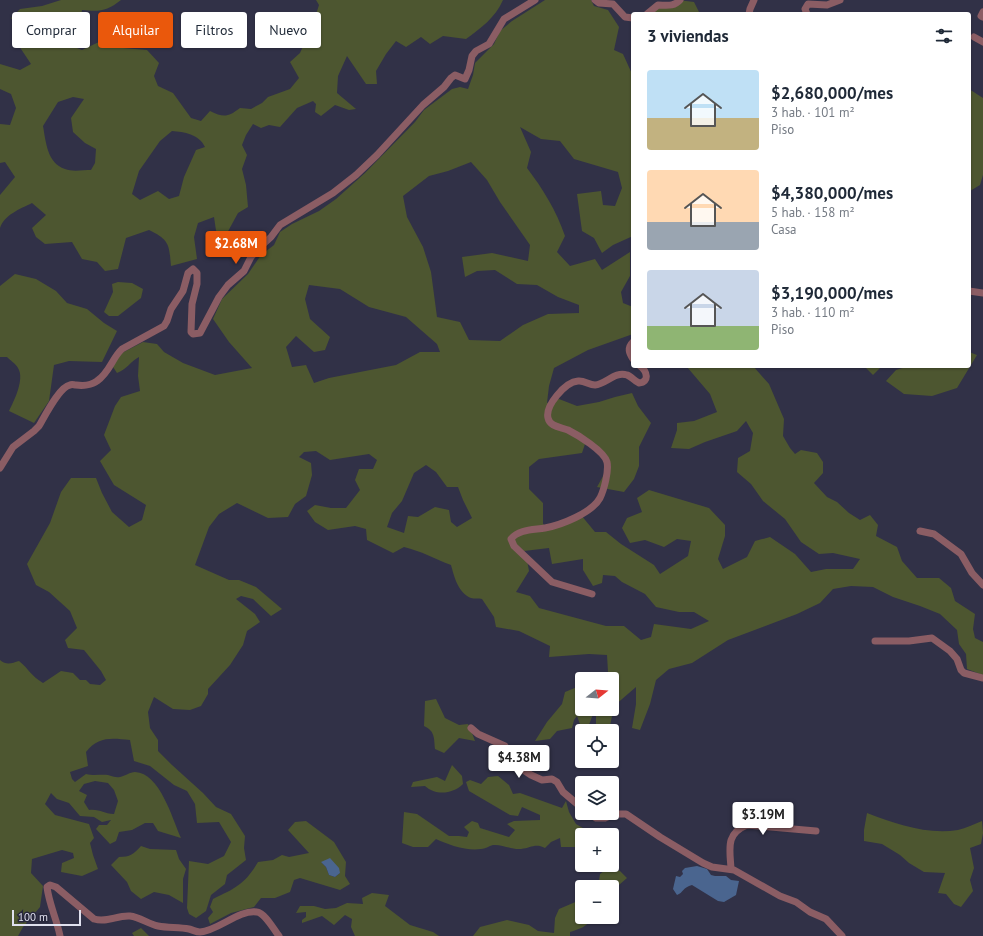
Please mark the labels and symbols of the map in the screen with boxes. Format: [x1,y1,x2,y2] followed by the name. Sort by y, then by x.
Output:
[203,231,269,265] pin: $2.68M
[575,672,619,716] north arrow
[486,745,552,779] pin: $4.38M
[730,802,796,836] pin: $3.19M
[12,908,81,927] scale bar

